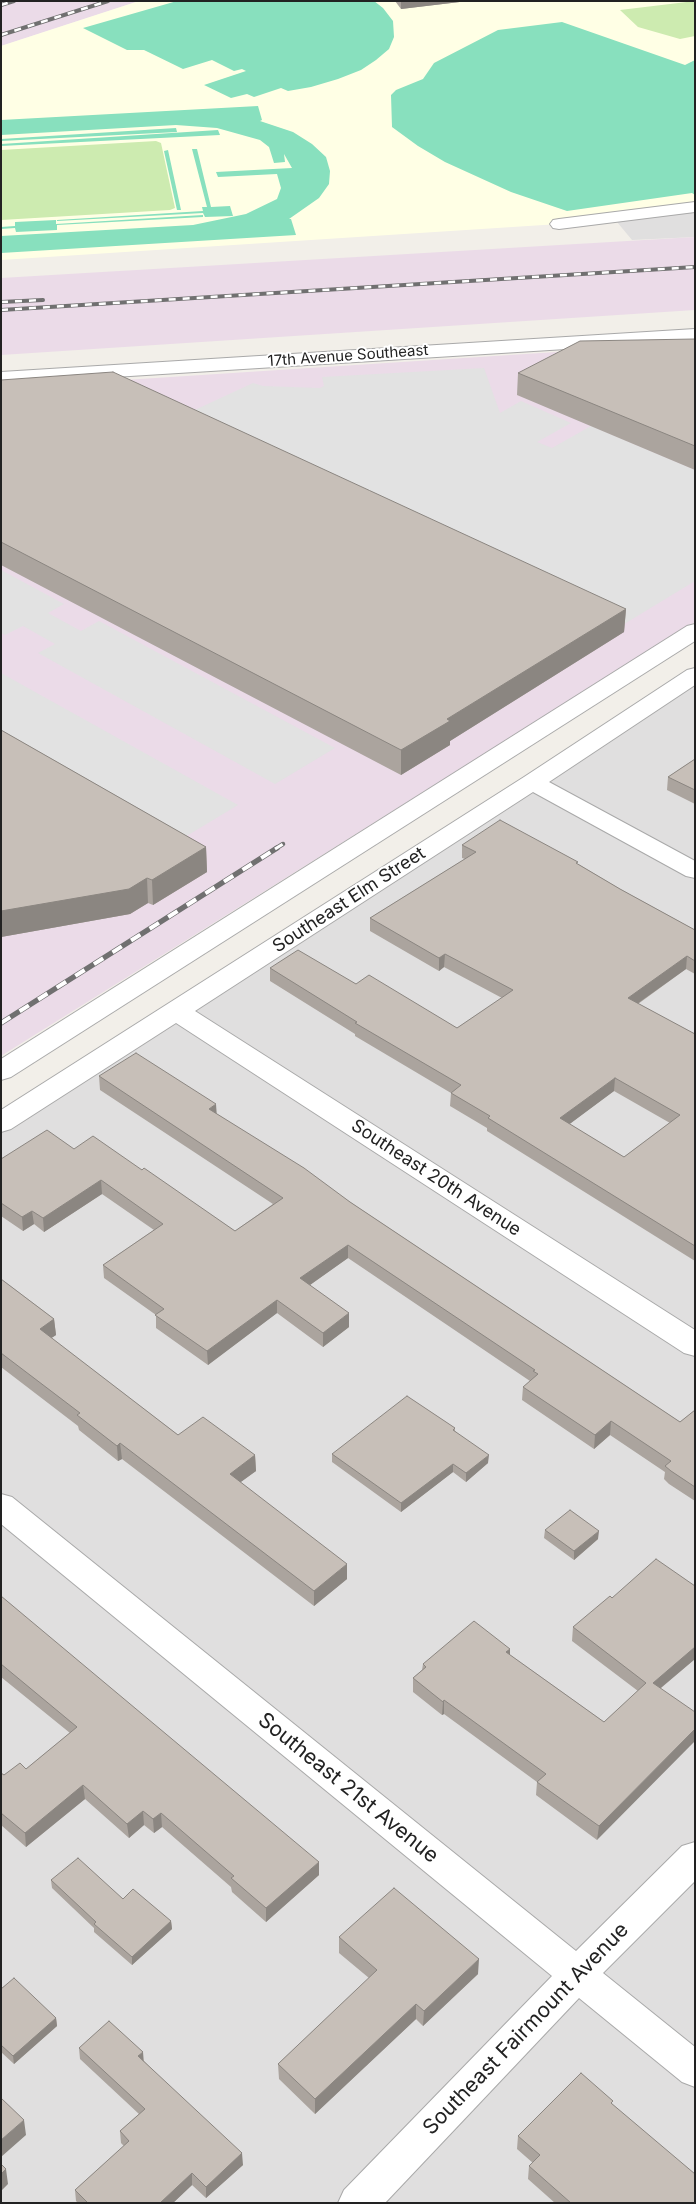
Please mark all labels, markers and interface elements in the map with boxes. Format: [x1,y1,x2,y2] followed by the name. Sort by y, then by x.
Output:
[267,341,429,371] street label: 17th Avenue Southeast
[269,843,429,957] street label: Southeast Elm Street
[347,1115,525,1241] street label: Southeast 20th Avenue
[253,1707,443,1869] street label: Southeast 21st Avenue
[418,1918,634,2140] street label: Southeast Fairmount Avenue

